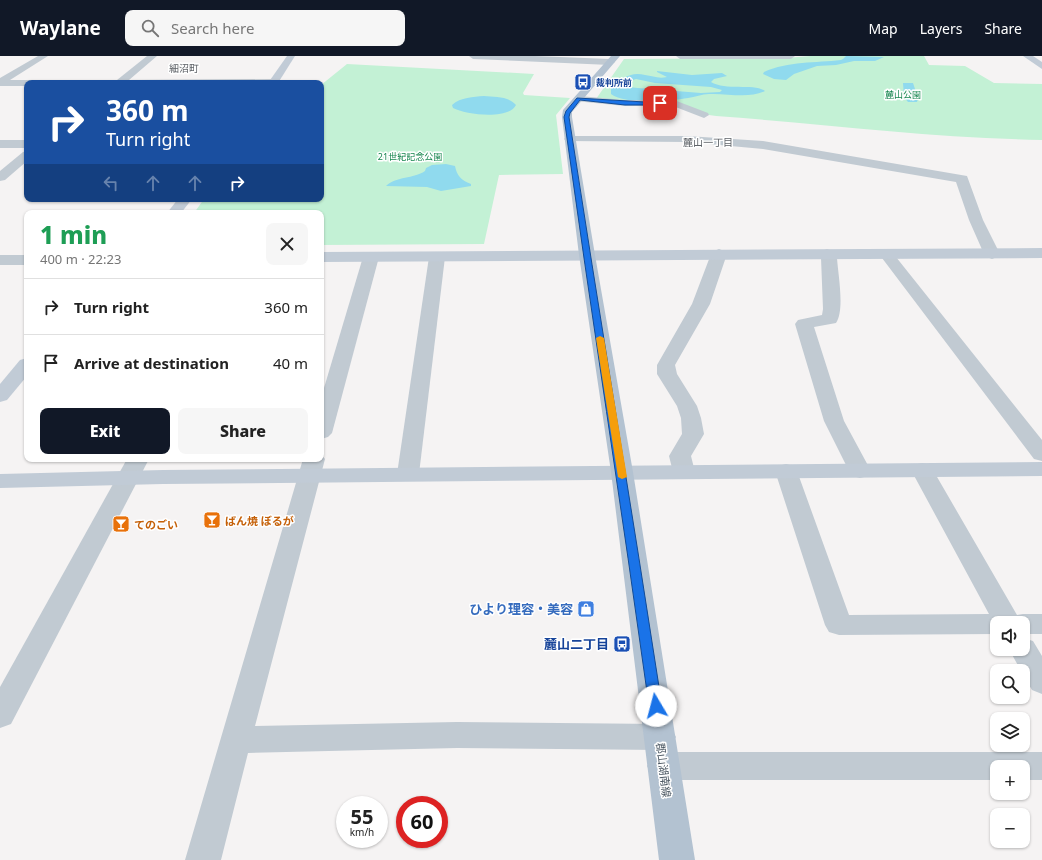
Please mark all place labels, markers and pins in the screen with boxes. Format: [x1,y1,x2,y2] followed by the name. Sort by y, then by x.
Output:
[573,72,593,92] bus stop icon: 裁判所前
[596,76,632,89] place label: 裁判所前
[643,86,677,120] pin
[202,510,222,530] bar icon: ばん焼 ぼるが
[225,513,294,528] place label: ばん焼 ぼるが
[111,514,131,534] bar icon: てのごい
[134,517,178,532] place label: てのごい
[576,599,596,619] shop icon: ひより理容・美容
[469,600,573,618] place label: ひより理容・美容
[612,634,632,654] bus stop icon: 麓山二丁目
[544,635,609,653] place label: 麓山二丁目

